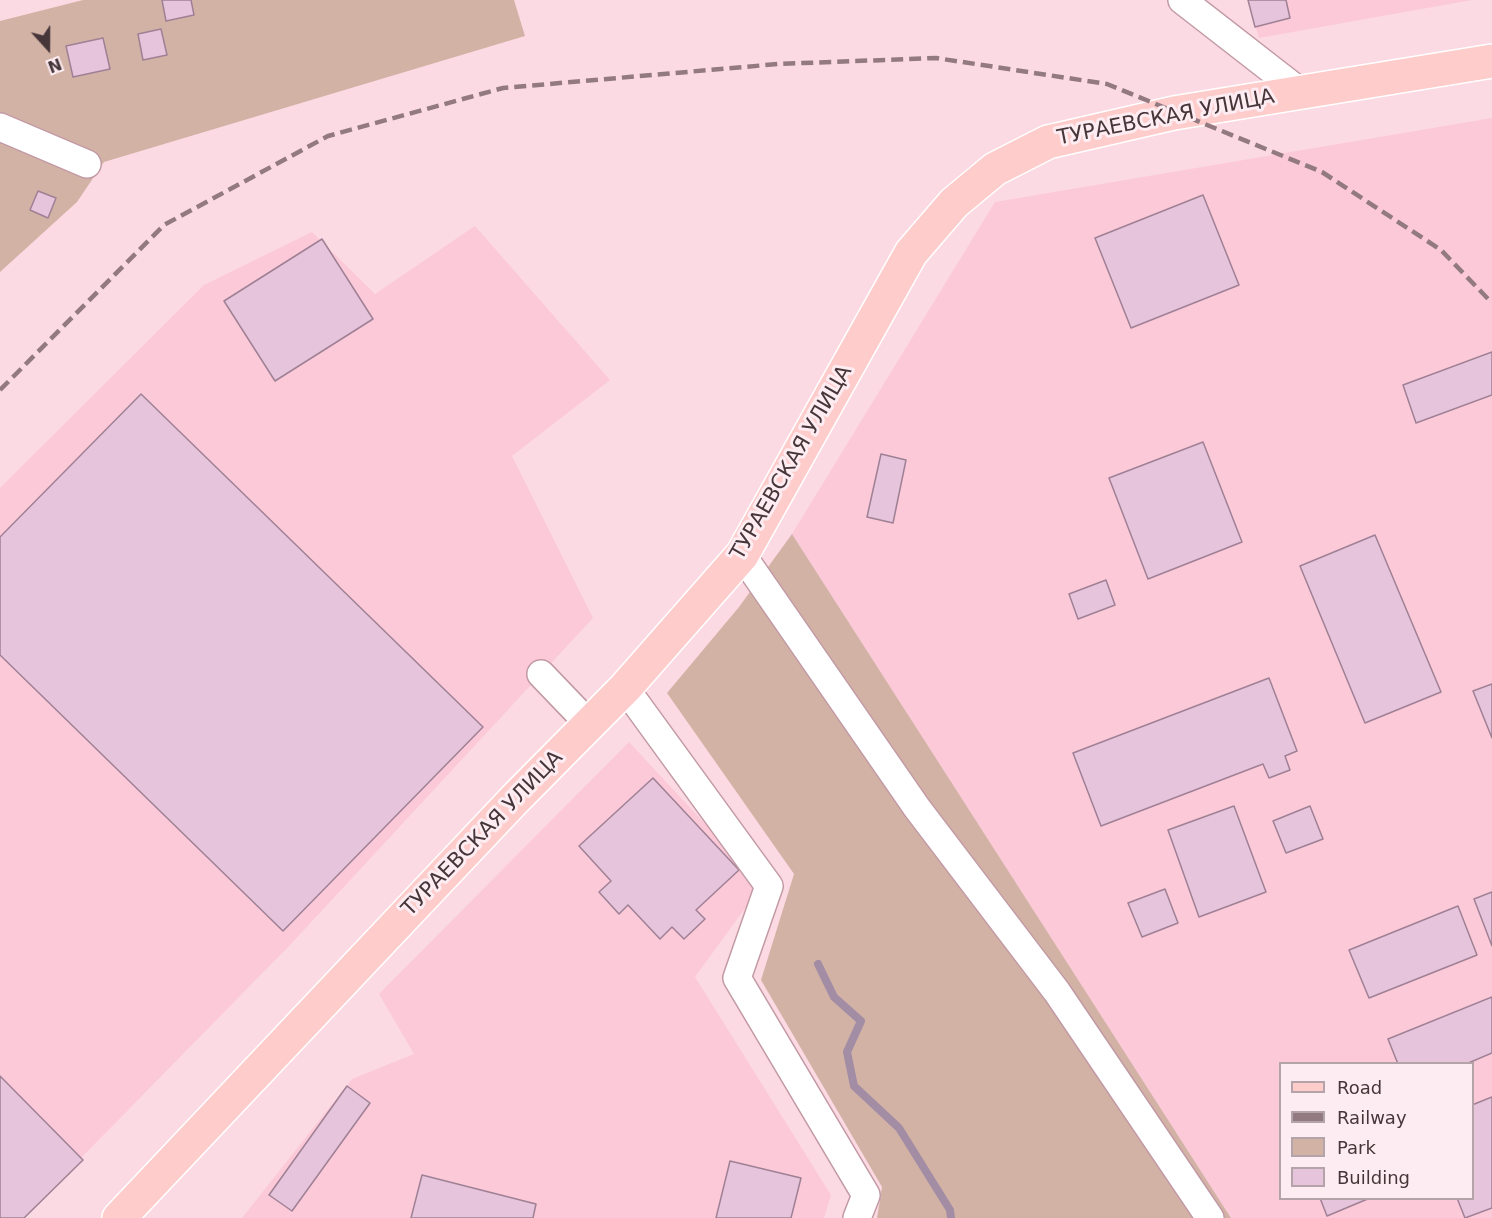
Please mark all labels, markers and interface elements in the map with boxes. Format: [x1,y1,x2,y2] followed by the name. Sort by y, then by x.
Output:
[18,18,78,78] north arrow
[45,54,64,77] text: N
[1055,85,1277,151] street label: ТУРАЕВСКАЯ УЛИЦА
[726,361,858,565] street label: ТУРАЕВСКАЯ УЛИЦА
[397,746,569,922] street label: ТУРАЕВСКАЯ УЛИЦА
[1279,1062,1474,1200] legend
[1337,1077,1382,1098] text: Road
[1337,1107,1407,1128] text: Railway
[1337,1137,1376,1158] text: Park
[1337,1167,1410,1188] text: Building

